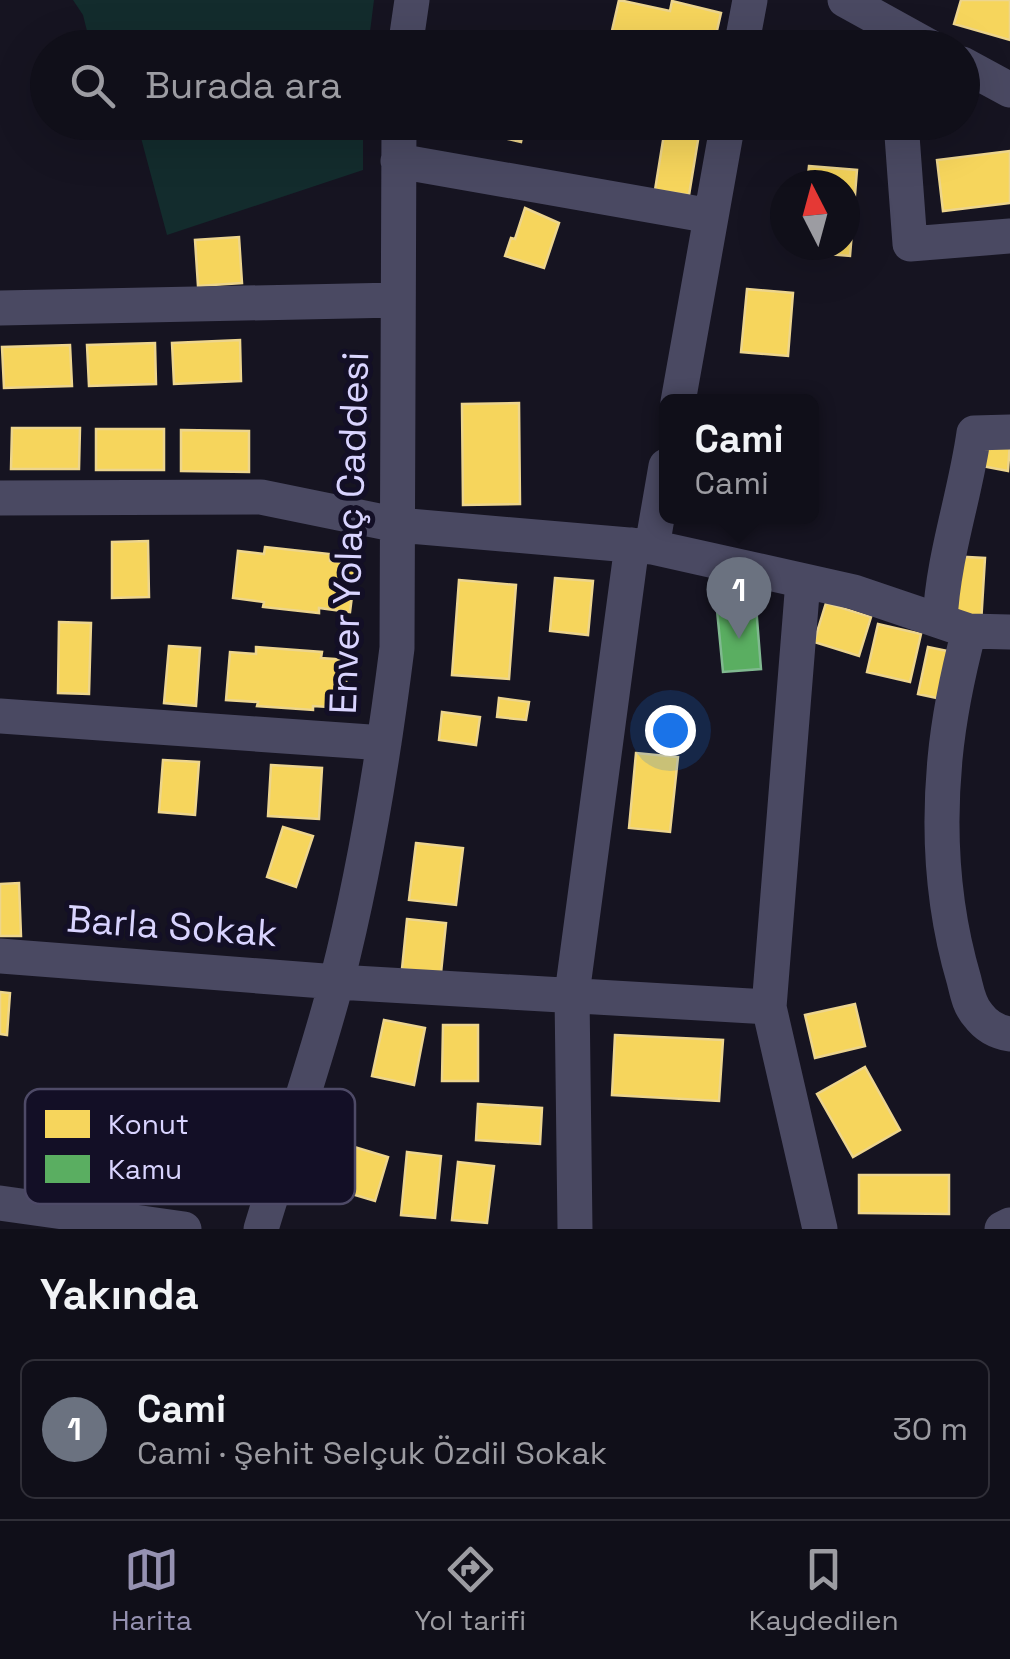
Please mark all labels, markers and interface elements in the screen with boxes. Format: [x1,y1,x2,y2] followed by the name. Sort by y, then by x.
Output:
[30,30,980,140] search box
[65,58,120,113] icon: search
[145,61,342,109] text: Burada ara
[770,170,860,260] north arrow
[319,351,379,715] street label: Enver Yolaç Caddesi
[659,394,819,524] popup
[695,415,784,463] text: Cami
[695,463,769,503] text: Cami
[706,556,772,639] pin: 1
[645,705,696,756] your location
[65,895,279,957] street label: Barla Sokak
[25,1089,355,1204] legend
[108,1106,189,1142] text: Konut
[108,1151,182,1187] text: Kamu
[40,1268,199,1321] text: Yakında
[137,1385,226,1433] text: Cami
[67,1409,82,1449] text: 1
[892,1409,968,1449] text: 30 m
[137,1433,607,1473] text: Cami · Şehit Selçuk Özdil Sokak
[111,1542,192,1638] tab: Harita
[415,1542,526,1638] tab: Yol tarifi
[749,1542,899,1638] tab: Kaydedilen

